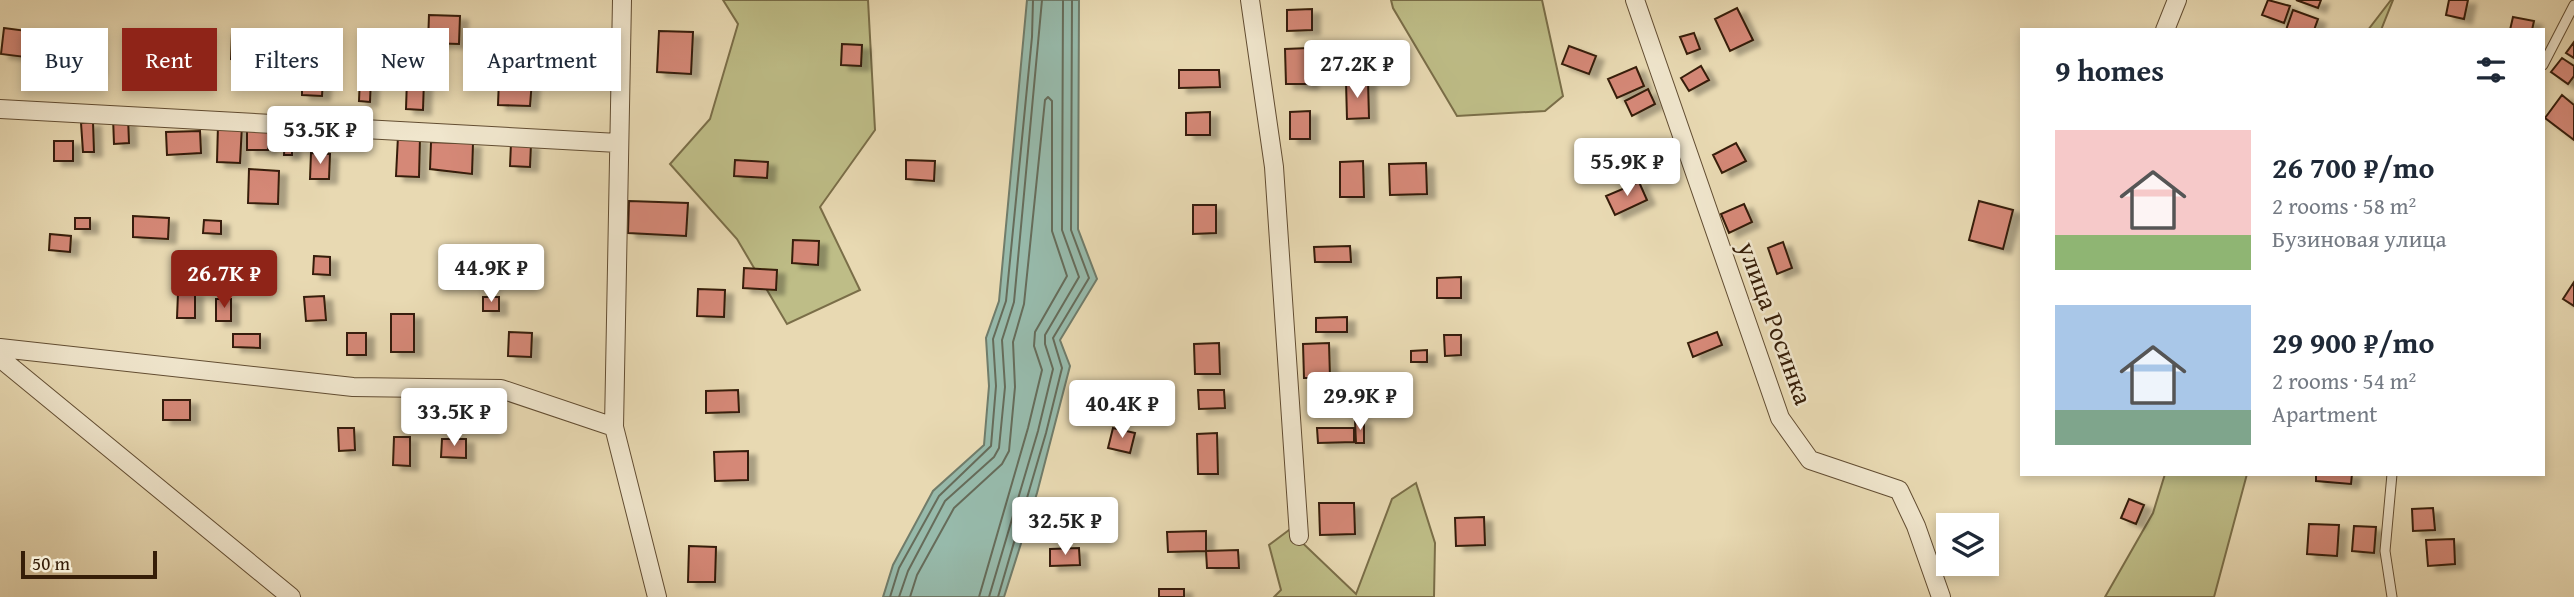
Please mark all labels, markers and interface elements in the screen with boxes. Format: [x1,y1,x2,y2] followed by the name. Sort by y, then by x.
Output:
[21,28,108,91] chip: Buy
[122,28,217,91] chip: Rent
[231,28,343,91] chip: Filters
[357,28,449,91] chip: New
[463,28,621,91] chip: Apartment
[1292,41,1422,100] pin: 27.2K ₽
[1320,46,1394,79] text: 27.2K ₽
[2055,48,2164,92] text: 9 homes
[2472,51,2510,89] icon: filters
[255,106,385,166] pin: 53.5K ₽
[283,112,357,145] text: 53.5K ₽
[1562,138,1692,198] pin: 55.9K ₽
[1590,144,1664,177] text: 55.9K ₽
[2272,145,2435,189] text: 26 700 ₽/mo
[2111,158,2195,242] icon: home
[2272,189,2416,222] text: 2 rooms · 58 m²
[2272,222,2446,255] text: Бузиновая улица
[1728,235,1824,411] street label: улица Росинка
[426,244,556,304] pin: 44.9K ₽
[159,250,289,310] pin: 26.7K ₽
[454,250,528,283] text: 44.9K ₽
[187,256,261,289] text: 26.7K ₽
[2272,320,2435,364] text: 29 900 ₽/mo
[2111,333,2195,417] icon: home
[2272,364,2416,397] text: 2 rooms · 54 m²
[1295,372,1425,432] pin: 29.9K ₽
[1323,378,1397,411] text: 29.9K ₽
[1057,380,1187,440] pin: 40.4K ₽
[1085,386,1159,419] text: 40.4K ₽
[389,388,519,448] pin: 33.5K ₽
[417,394,491,427] text: 33.5K ₽
[2272,397,2377,430] text: Apartment
[1000,498,1130,557] pin: 32.5K ₽
[1028,503,1102,536] text: 32.5K ₽
[1936,513,1999,576] map controls
[1936,513,1999,576] button: layers
[21,548,158,580] scale bar
[32,549,70,577] text: 50 m

